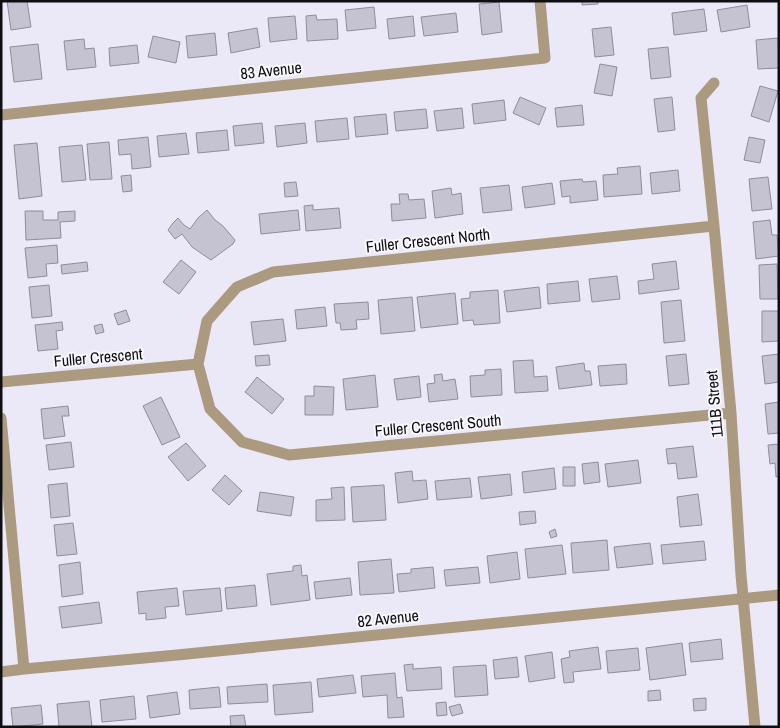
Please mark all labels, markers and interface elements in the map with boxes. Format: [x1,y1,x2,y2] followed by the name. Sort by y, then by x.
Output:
[239,56,303,84] street label: 83 Avenue
[365,223,491,257] street label: Fuller Crescent North
[53,342,144,372] street label: Fuller Crescent
[700,369,728,439] street label: 111B Street
[374,409,502,441] street label: Fuller Crescent South
[356,604,420,632] street label: 82 Avenue

